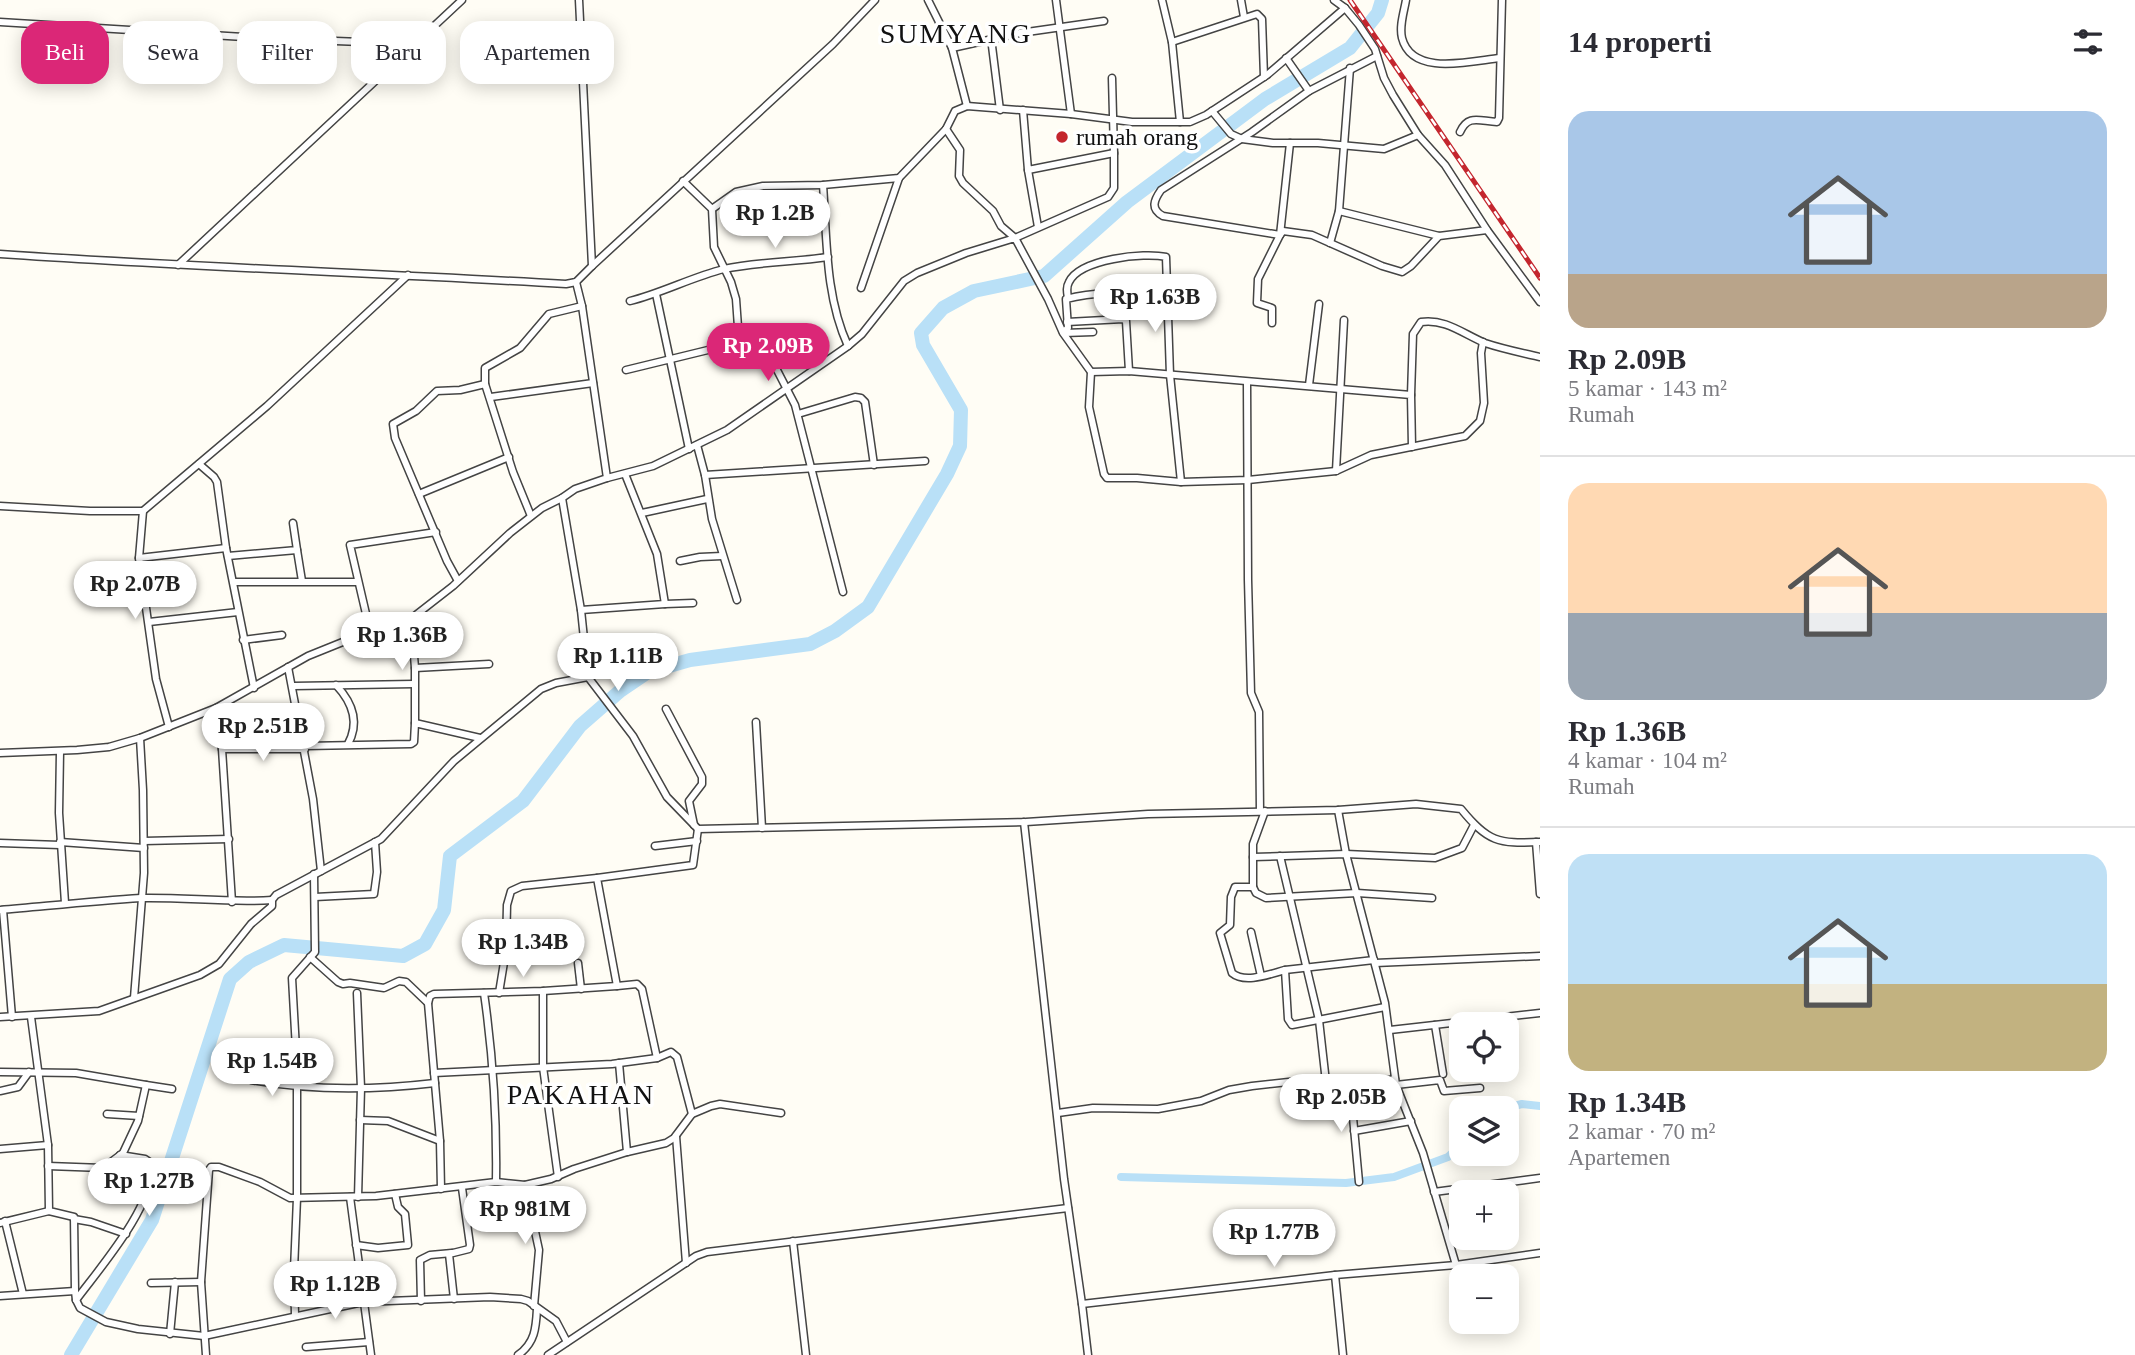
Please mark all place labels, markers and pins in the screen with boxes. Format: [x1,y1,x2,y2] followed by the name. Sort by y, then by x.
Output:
[1076,124,1198,150] place label: rumah orang
[1054,129,1070,145] marker: rumah orang
[710,190,840,250] pin: Rp 1.2B
[1083,274,1227,334] pin: Rp 1.63B
[696,324,840,383] pin: Rp 2.09B
[63,562,207,621] pin: Rp 2.07B
[330,612,474,672] pin: Rp 1.36B
[546,634,690,693] pin: Rp 1.11B
[191,704,335,763] pin: Rp 2.51B
[451,920,595,979] pin: Rp 1.34B
[200,1038,344,1098] pin: Rp 1.54B
[1269,1074,1413,1134] pin: Rp 2.05B
[77,1158,221,1218] pin: Rp 1.27B
[460,1186,590,1246] pin: Rp 981M
[1202,1210,1346,1269] pin: Rp 1.77B
[263,1262,407,1321] pin: Rp 1.12B

